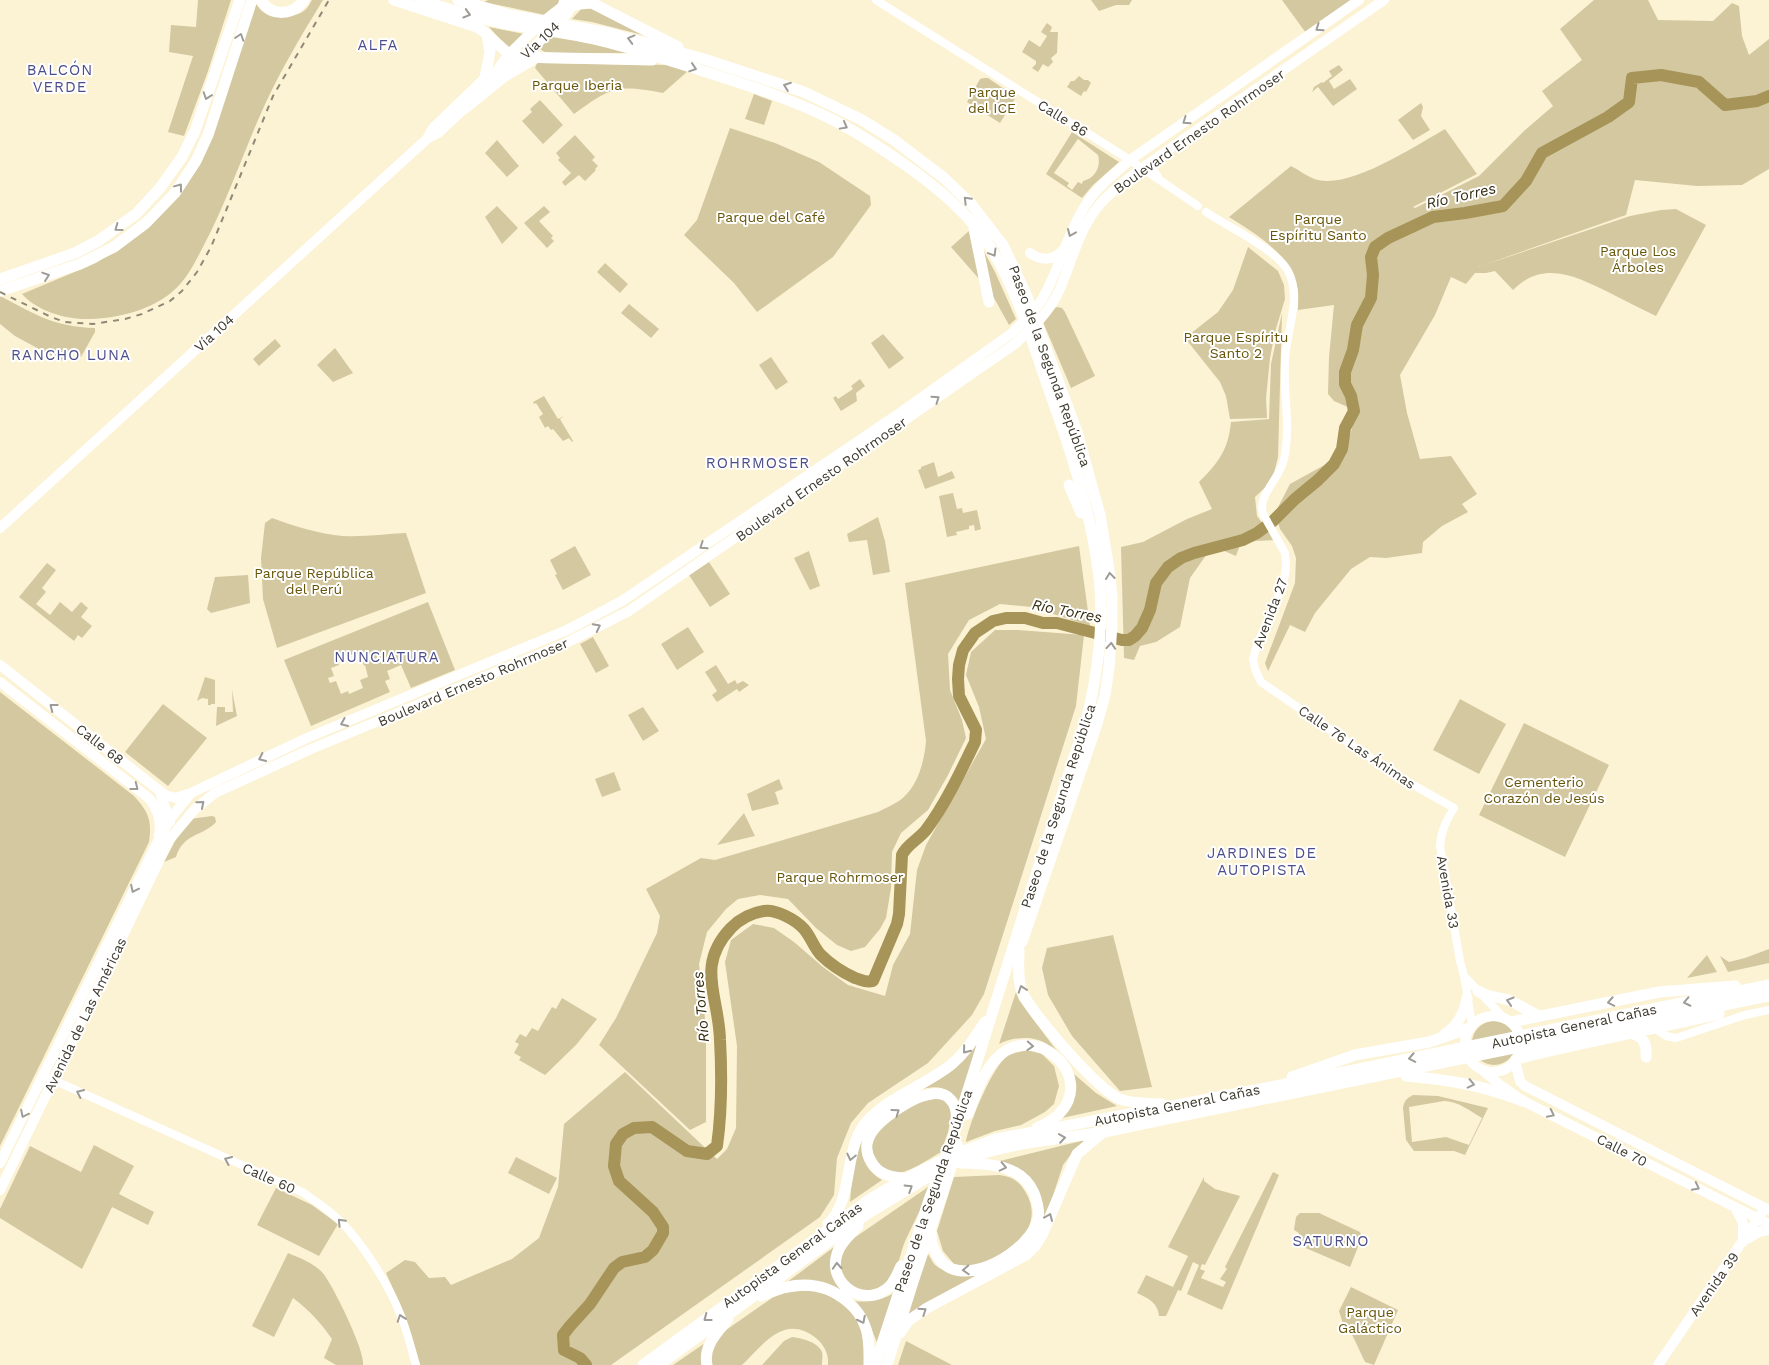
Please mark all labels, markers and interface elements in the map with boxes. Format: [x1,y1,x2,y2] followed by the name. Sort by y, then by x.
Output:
[462,8,471,18] one-way arrow
[517,18,563,62] street label: Vía 104
[1315,22,1325,31] one-way arrow
[234,34,244,42] one-way arrow
[627,34,635,45] one-way arrow
[358,36,398,54] district label: ALFA
[27,60,93,96] district label: BALCÓN VERDE
[688,62,696,72] one-way arrow
[1110,66,1288,196] street label: Boulevard Ernesto Rohrmoser
[532,77,622,93] park label: Parque Iberia
[783,82,791,92] one-way arrow
[968,84,1016,116] park label: Parque del ICE
[203,91,213,100] one-way arrow
[1035,96,1091,140] street label: Calle 86
[1182,115,1192,124] one-way arrow
[839,120,848,130] one-way arrow
[1424,179,1498,213] water label: Río Torres
[173,183,182,193] one-way arrow
[964,197,973,206] one-way arrow
[717,209,825,225] park label: Parque del Café
[1269,211,1367,243] park label: Parque Espíritu Santo
[114,222,124,231] one-way arrow
[1067,228,1077,237] one-way arrow
[1600,243,1676,275] park label: Parque Los Árboles
[986,247,996,256] one-way arrow
[1006,263,1094,469] street label: Paseo de la Segunda República
[42,272,50,282] one-way arrow
[191,311,237,355] street label: Vía 104
[1184,329,1288,361] park label: Parque Espíritu Santo 2
[11,346,131,364] district label: RANCHO LUNA
[930,396,940,405] one-way arrow
[732,414,910,544] street label: Boulevard Ernesto Rohrmoser
[706,454,810,472] district label: ROHRMOSER
[699,540,709,549] one-way arrow
[254,565,374,597] park label: Parque República del Perú
[1105,572,1116,580] one-way arrow
[1249,576,1291,650] street label: Avenida 27
[1030,595,1104,627] water label: Río Torres
[591,623,600,633] one-way arrow
[376,634,571,729] street label: Boulevard Ernesto Rohrmoser
[1105,642,1116,650] one-way arrow
[334,648,440,666] district label: NUNCIATURA
[1017,702,1099,910] street label: Paseo de la Segunda República
[1296,702,1418,792] street label: Calle 76 Las Ánimas
[50,705,59,713] one-way arrow
[340,716,349,727] one-way arrow
[73,720,127,768] street label: Calle 68
[258,752,267,762] one-way arrow
[1483,774,1605,806] park label: Cementerio Corazón de Jesús
[129,782,138,790] one-way arrow
[196,800,205,809] one-way arrow
[1207,844,1317,879] district label: JARDINES DE AUTOPISTA
[1434,854,1462,930] street label: Avenida 33
[777,869,904,885] park label: Parque Rohrmoser
[130,884,140,893] one-way arrow
[40,935,130,1095] street label: Avenida de Las Américas
[689,971,713,1043] water label: Río Torres
[1018,986,1028,994] one-way arrow
[1607,996,1615,1006] one-way arrow
[1683,996,1692,1007] one-way arrow
[1506,997,1514,1007] one-way arrow
[1490,1001,1658,1051] street label: Autopista General Cañas
[1027,1040,1035,1051] one-way arrow
[962,1044,971,1053] one-way arrow
[1408,1053,1417,1063] one-way arrow
[1467,1078,1476,1089] one-way arrow
[1093,1081,1261,1129] street label: Autopista General Cañas
[891,1087,975,1295] street label: Paseo de la Segunda República
[76,1088,85,1099] one-way arrow
[1545,1108,1554,1118] one-way arrow
[20,1109,30,1118] one-way arrow
[890,1109,900,1118] one-way arrow
[1594,1130,1650,1170] street label: Calle 70
[1057,1133,1066,1143] one-way arrow
[846,1153,857,1162] one-way arrow
[224,1156,233,1166] one-way arrow
[240,1159,298,1197] street label: Calle 60
[998,1161,1007,1172] one-way arrow
[1691,1181,1700,1191] one-way arrow
[903,1185,912,1195] one-way arrow
[719,1199,865,1311] street label: Autopista General Cañas
[1043,1213,1054,1222] one-way arrow
[338,1219,347,1228] one-way arrow
[1293,1232,1369,1250] district label: SATURNO
[1686,1249,1742,1319] street label: Avenida 39
[832,1261,843,1269] one-way arrow
[962,1265,970,1276] one-way arrow
[1338,1304,1402,1336] park label: Parque Galáctico
[918,1308,927,1318] one-way arrow
[703,1312,713,1321] one-way arrow
[397,1315,407,1323] one-way arrow
[856,1315,866,1324] one-way arrow

